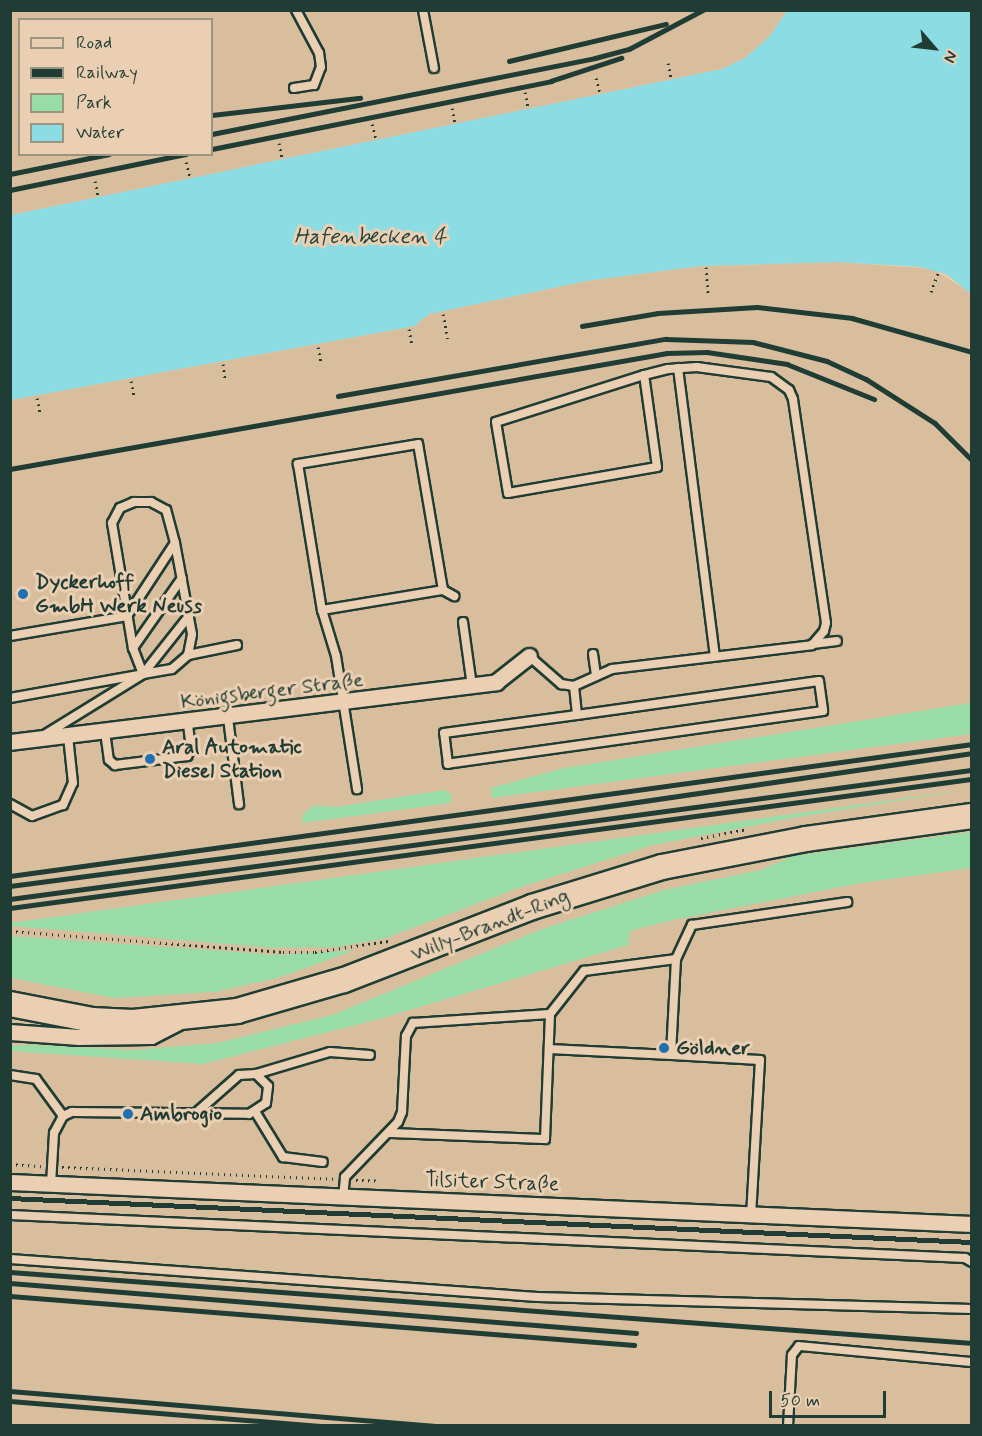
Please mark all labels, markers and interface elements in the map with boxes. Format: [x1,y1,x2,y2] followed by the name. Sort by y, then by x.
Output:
[18,18,213,156] legend
[904,18,964,78] north arrow
[76,31,112,55] text: Road
[939,47,962,66] text: N
[76,61,138,85] text: Railway
[76,91,112,115] text: Park
[76,121,124,145] text: Water
[294,225,446,251] water label: Hafenbecken 4
[35,569,202,619] place label: Dyckerhoff GmbH Werk Neuss
[16,587,30,601] marker: Dyckerhoff GmbH Werk Neuss
[179,667,365,715] street label: Königsberger Straße
[162,734,297,784] place label: Aral Automatic Diesel Station
[143,752,157,766] marker: Aral Automatic Diesel Station
[407,883,573,967] street label: Willy-Brandt-Ring
[676,1035,750,1061] place label: Göldner
[657,1041,671,1055] marker: Göldner
[140,1101,222,1127] place label: Ambrogio
[121,1107,135,1121] marker: Ambrogio
[426,1167,558,1197] street label: Tilsiter Straße
[772,1379,889,1417] scale bar
[780,1389,820,1413] text: 50 m

